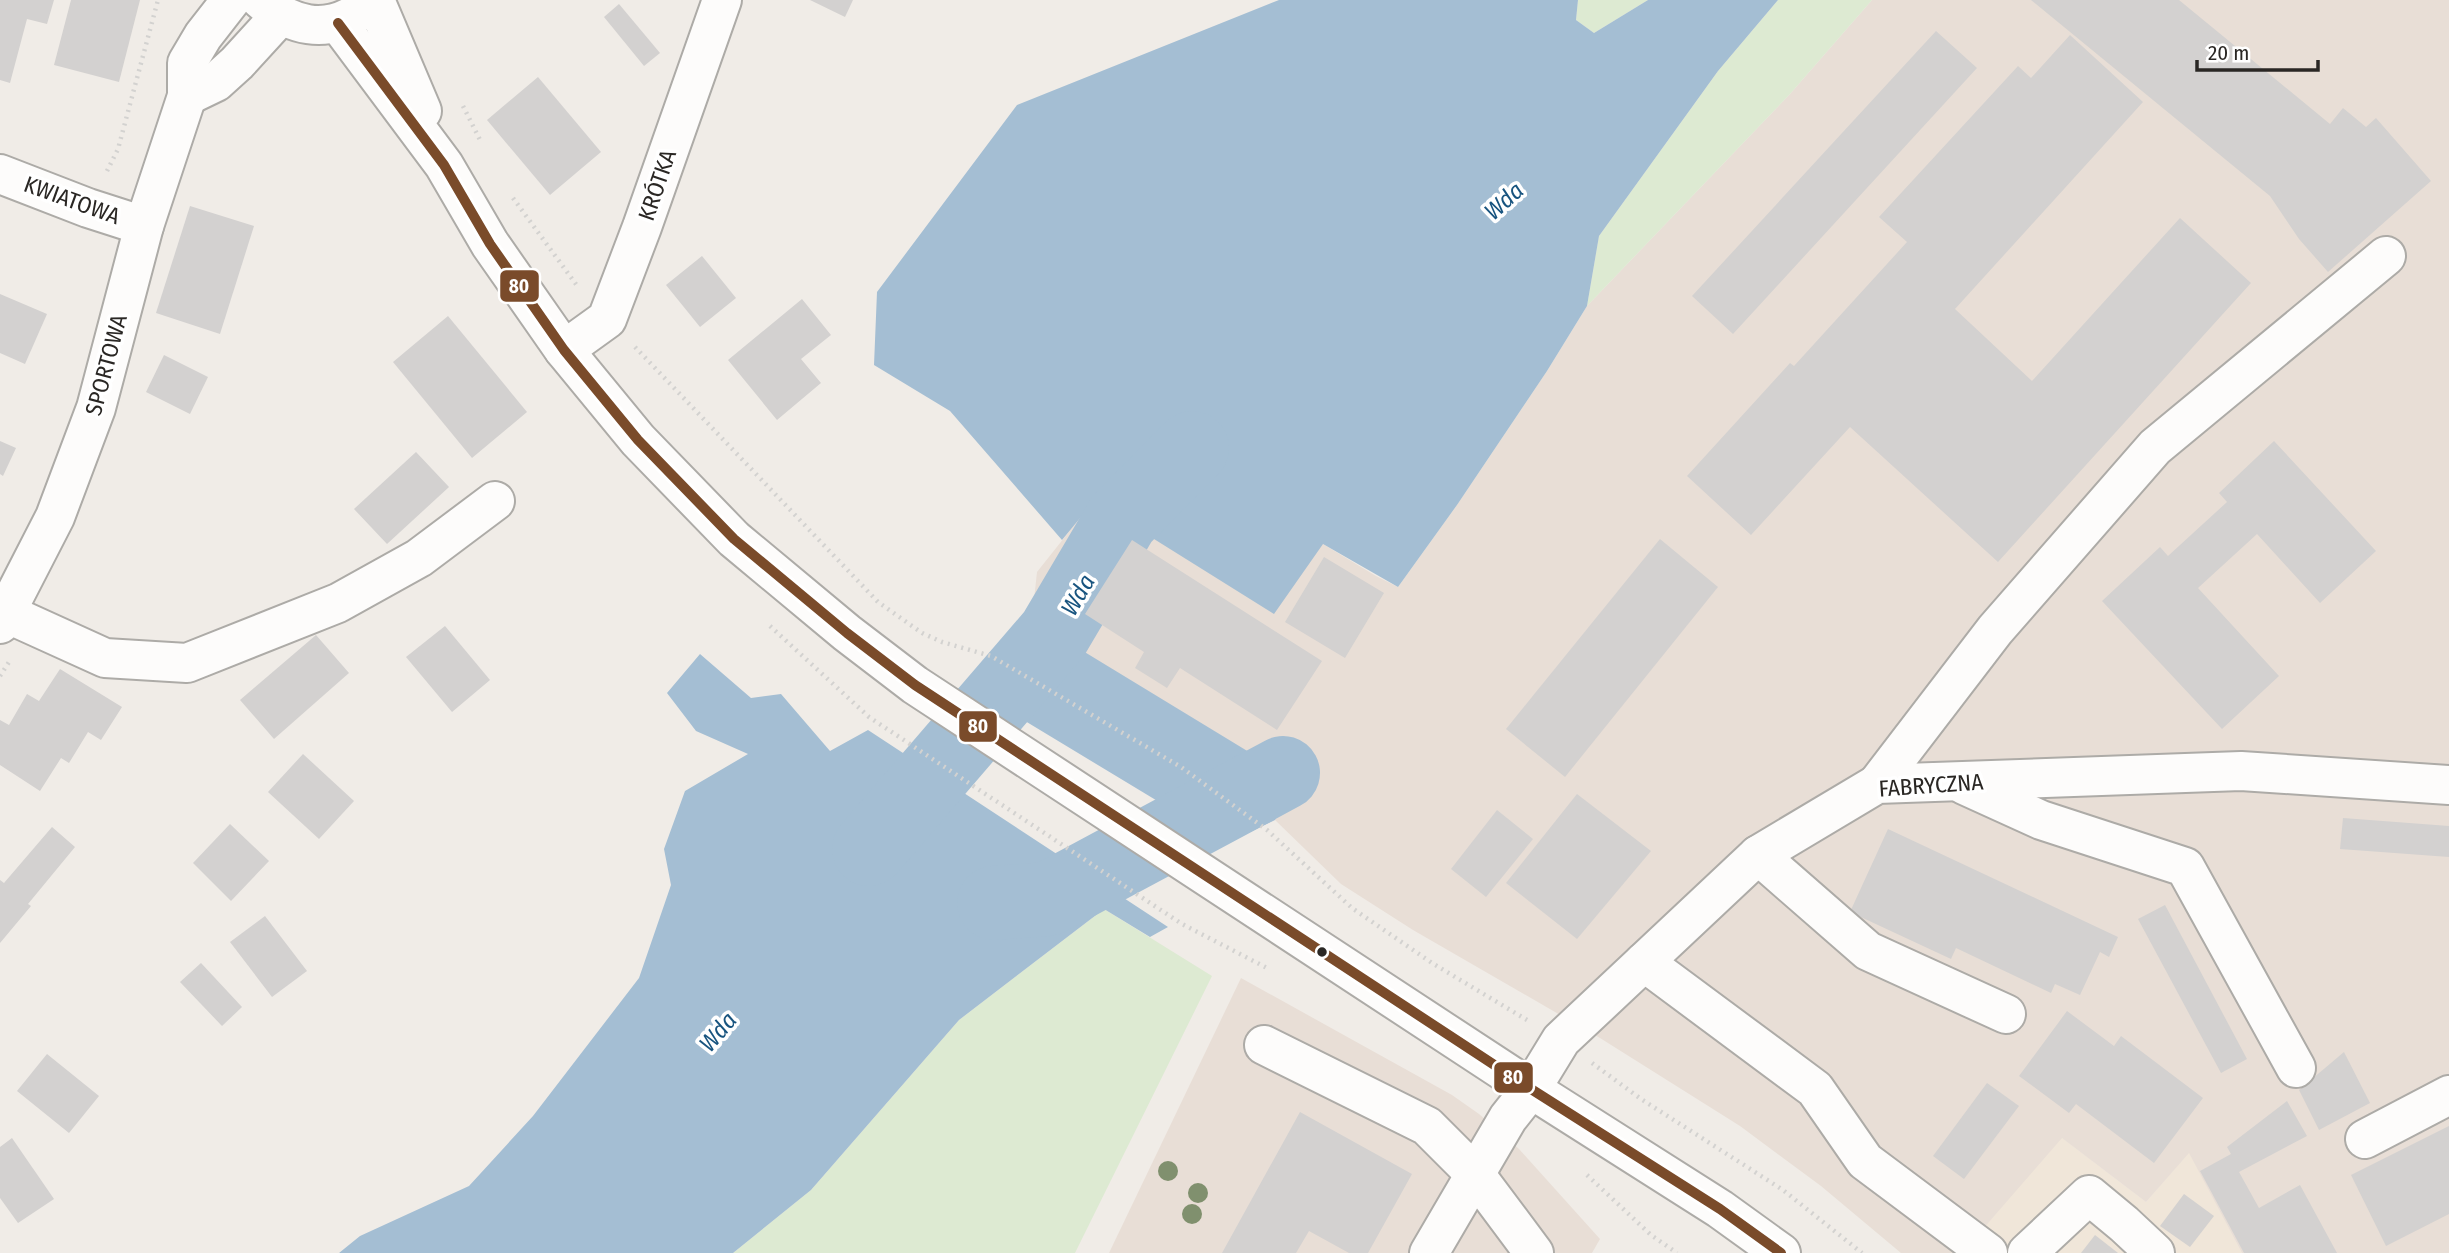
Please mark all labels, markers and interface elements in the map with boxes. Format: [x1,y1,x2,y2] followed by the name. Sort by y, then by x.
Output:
[2197,28,2318,72] scale bar
[2208,40,2249,66] text: 20 m
[632,146,682,224] street label: KRÓTKA
[20,170,124,230] street label: KWIATOWA
[1479,176,1529,226] water label: Wda
[499,269,540,303] line badge: 80
[509,275,529,298] text: 80
[79,311,133,419] street label: SPORTOWA
[1055,569,1101,621] water label: Wda
[958,710,998,743] line badge: 80
[968,715,988,738] text: 80
[1878,767,1984,803] street label: FABRYCZNA
[1315,945,1329,959] unlabelled marker
[694,1007,742,1057] water label: Wda
[1493,1061,1534,1094] line badge: 80
[1503,1066,1523,1089] text: 80

